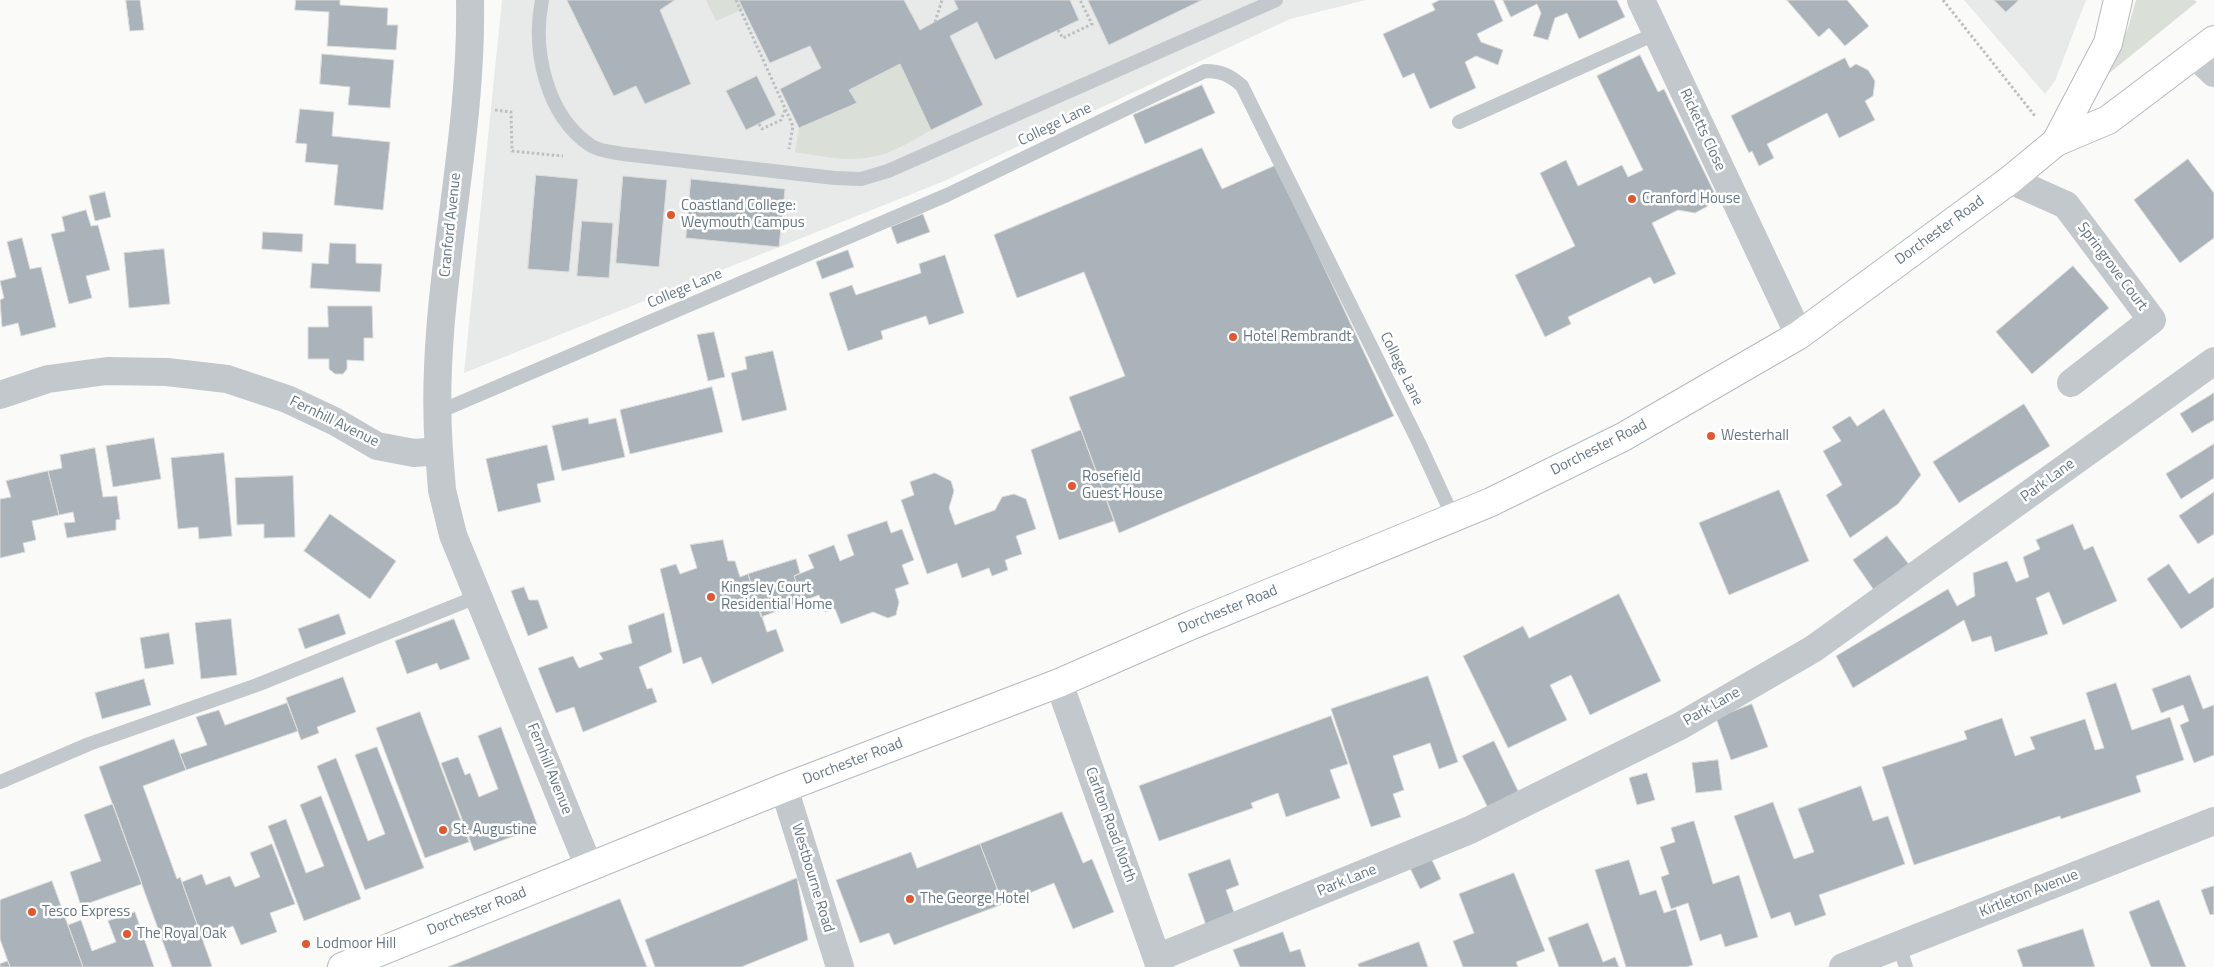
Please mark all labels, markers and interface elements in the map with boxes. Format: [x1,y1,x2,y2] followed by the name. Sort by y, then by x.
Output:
[1675,86,1729,174] street label: Ricketts Close
[1015,100,1095,150] street label: College Lane
[437,172,465,278] street label: Cranford Avenue
[1642,190,1740,208] place label: Cranford House
[1626,193,1638,205] marker: Cranford House
[1892,193,1988,269] street label: Dorchester Road
[681,197,805,232] place label: Coastland College: Weymouth Campus
[665,209,677,221] marker: Coastland College: Weymouth Campus
[2073,219,2151,315] street label: Springrove Court
[645,265,725,313] street label: College Lane
[1243,328,1352,346] place label: Hotel Rembrandt
[1376,329,1426,409] street label: College Lane
[1227,331,1239,343] marker: Hotel Rembrandt
[286,393,382,451] street label: Fernhill Avenue
[1548,416,1650,480] street label: Dorchester Road
[1721,427,1789,445] place label: Westerhall
[1705,430,1717,442] marker: Westerhall
[2017,455,2079,507] street label: Park Lane
[1082,468,1163,503] place label: Rosefield Guest House
[1066,480,1078,492] marker: Rosefield Guest House
[721,579,832,614] place label: Kingsley Court Residential Home
[1176,582,1280,638] street label: Dorchester Road
[705,591,717,603] marker: Kingsley Court Residential Home
[1681,684,1743,730] street label: Park Lane
[523,721,575,817] street label: Fernhill Avenue
[800,735,906,789] street label: Dorchester Road
[1081,765,1139,885] street label: Carlton Road North
[453,821,537,839] place label: St. Augustine
[787,821,837,935] street label: Westbourne Road
[437,824,449,836] marker: St. Augustine
[1315,861,1379,901] street label: Park Lane
[1977,866,2081,922] street label: Kirtleton Avenue
[425,884,529,940] street label: Dorchester Road
[920,890,1029,908] place label: The George Hotel
[904,893,916,905] marker: The George Hotel
[42,903,130,921] place label: Tesco Express
[26,906,38,918] marker: Tesco Express
[137,925,227,943] place label: The Royal Oak
[121,928,133,940] marker: The Royal Oak
[316,935,396,953] place label: Lodmoor Hill
[300,938,312,950] marker: Lodmoor Hill

